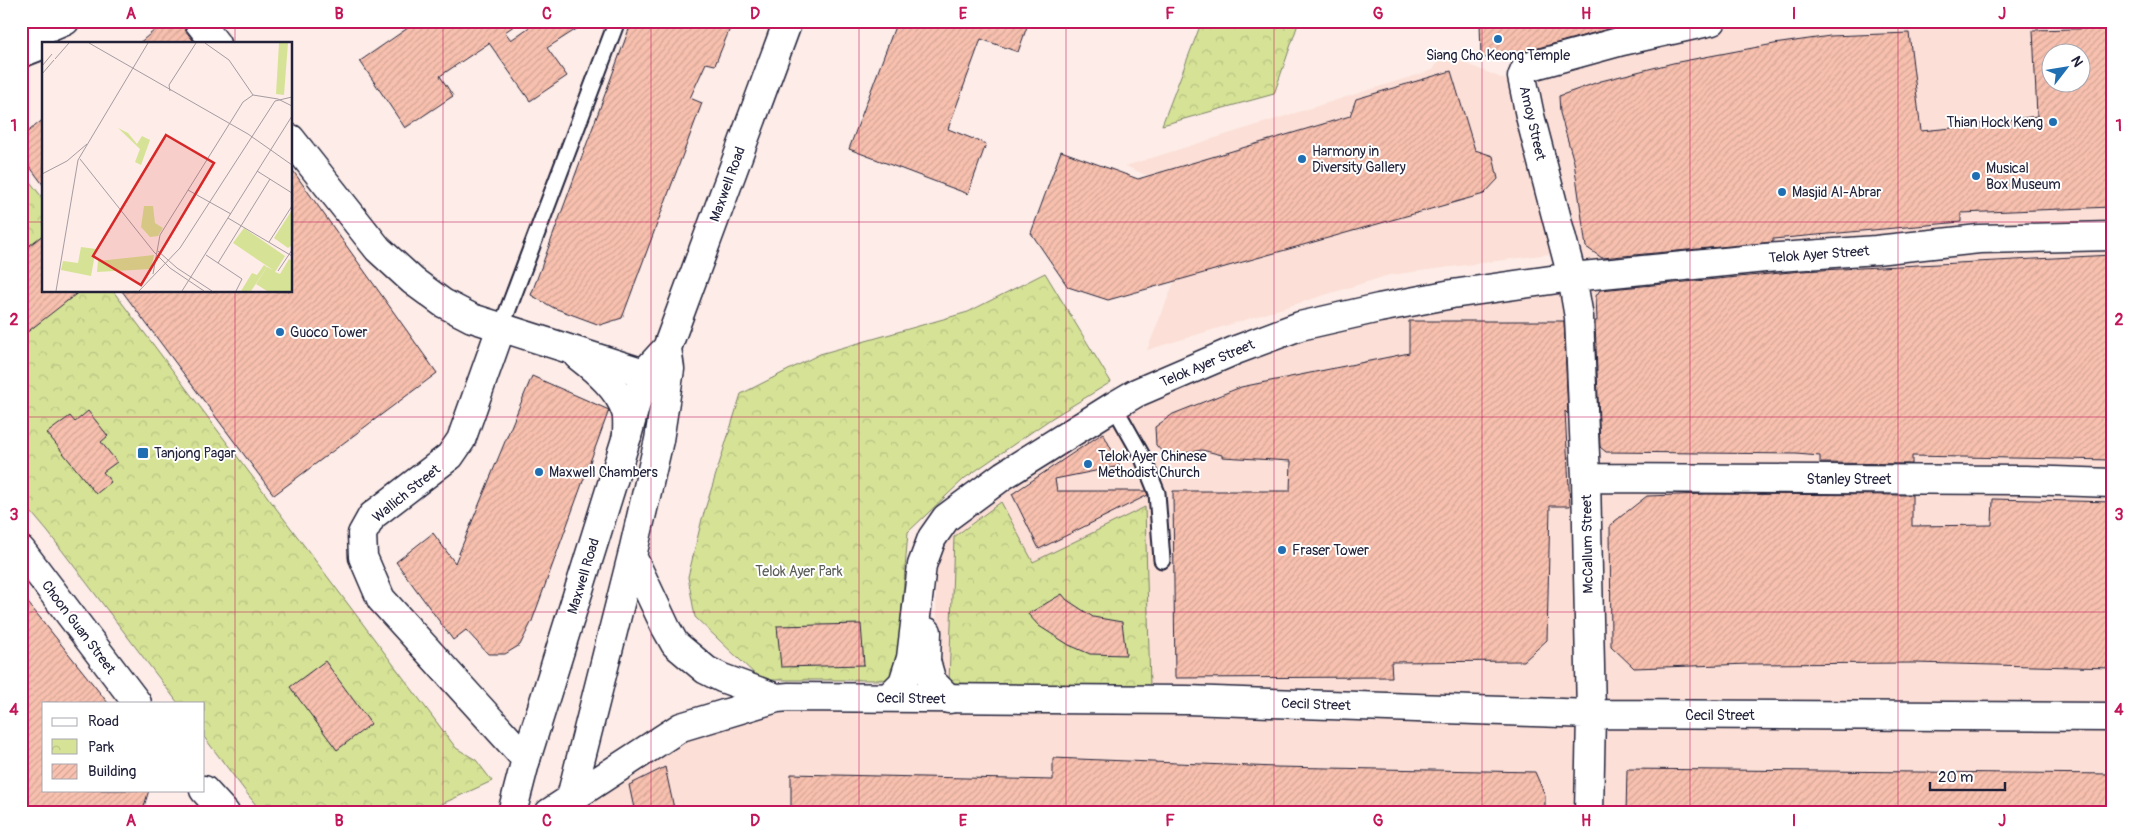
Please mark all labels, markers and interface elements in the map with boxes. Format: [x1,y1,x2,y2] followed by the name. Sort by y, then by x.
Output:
[126,4,137,24] text: A
[334,4,344,24] text: B
[542,4,552,24] text: C
[750,4,760,24] text: D
[959,4,968,24] text: E
[1165,4,1175,24] text: F
[1373,4,1384,24] text: G
[1581,4,1591,24] text: H
[1792,4,1796,24] text: I
[1998,4,2006,24] text: J
[1492,33,1504,45] marker: Siang Cho Keong Temple
[42,42,292,292] inset map
[2040,42,2090,92] north arrow
[1426,47,1570,64] place label: Siang Cho Keong Temple
[2067,53,2086,70] text: N
[1516,84,1549,162] street label: Amoy Street
[1947,114,2043,131] place label: Thian Hock Keng
[11,116,17,136] text: 1
[2047,116,2059,128] marker: Thian Hock Keng
[2116,116,2122,136] text: 1
[1312,143,1406,176] place label: Harmony in Diversity Gallery
[706,144,749,224] street label: Maxwell Road
[1296,153,1308,165] marker: Harmony in Diversity Gallery
[1986,160,2061,193] place label: Musical Box Museum
[1970,170,1982,182] marker: Musical Box Museum
[1792,184,1881,201] place label: Masjid Al-Abrar
[1776,186,1788,198] marker: Masjid Al-Abrar
[1768,242,1870,266] street label: Telok Ayer Street
[10,310,19,330] text: 2
[2115,310,2124,330] text: 2
[290,324,367,341] place label: Guoco Tower
[274,326,286,338] marker: Guoco Tower
[1157,336,1257,391] street label: Telok Ayer Street
[154,445,236,462] place label: Tanjong Pagar
[136,446,150,460] marker: Tanjong Pagar
[1098,448,1207,481] place label: Telok Ayer Chinese Methodist Church
[1082,458,1094,470] marker: Telok Ayer Chinese Methodist Church
[369,461,444,526] street label: Wallich Street
[549,464,659,481] place label: Maxwell Chambers
[533,466,545,478] marker: Maxwell Chambers
[1806,471,1892,488] street label: Stanley Street
[1578,494,1597,594] street label: McCallum Street
[10,505,19,525] text: 3
[2115,505,2124,525] text: 3
[564,536,603,616] street label: Maxwell Road
[1292,542,1369,559] place label: Fraser Tower
[1276,544,1288,556] marker: Fraser Tower
[755,563,843,580] park label: Telok Ayer Park
[38,577,119,678] street label: Choon Guan Street
[876,689,946,708] street label: Cecil Street
[1281,695,1351,714] street label: Cecil Street
[9,700,19,720] text: 4
[2114,700,2124,720] text: 4
[42,702,205,792] legend
[1685,707,1755,724] street label: Cecil Street
[88,712,119,731] text: Road
[88,738,115,757] text: Park
[1930,759,2006,791] scale bar
[88,762,136,781] text: Building
[1938,768,1973,787] text: 20 m
[126,811,137,831] text: A
[334,811,344,831] text: B
[542,811,552,831] text: C
[750,811,760,831] text: D
[959,811,968,831] text: E
[1165,811,1175,831] text: F
[1373,811,1384,831] text: G
[1581,811,1591,831] text: H
[1792,811,1796,831] text: I
[1998,811,2006,831] text: J

